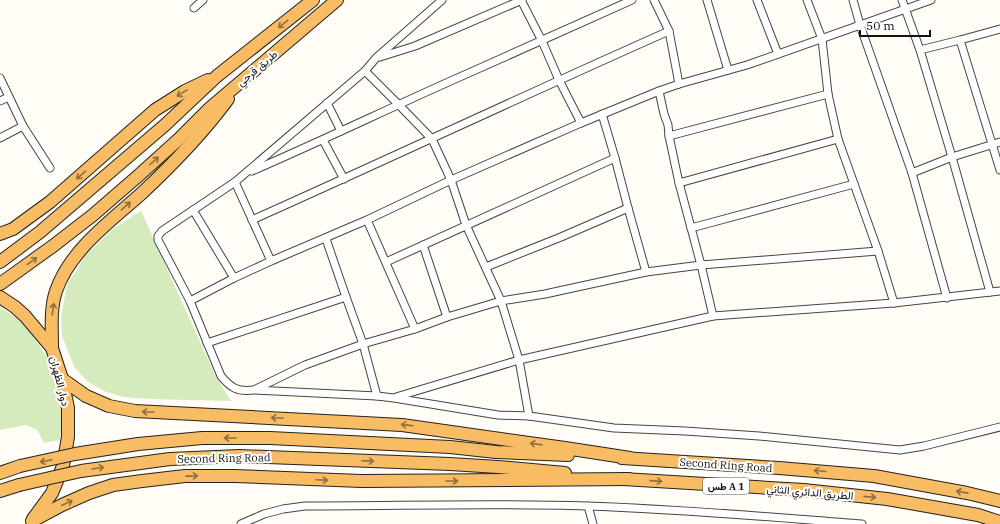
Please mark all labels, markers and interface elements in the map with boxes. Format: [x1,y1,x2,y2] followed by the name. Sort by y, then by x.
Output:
[860,12,930,38] scale bar
[866,18,895,33] text: 50 m
[277,20,288,28] one-way arrow
[234,47,282,91] street label: طريق قرجي
[176,90,188,98] one-way arrow
[149,157,159,166] one-way arrow
[76,170,86,180] one-way arrow
[121,202,132,211] one-way arrow
[26,257,37,265] one-way arrow
[49,303,57,316] one-way arrow
[47,354,73,408] street label: دوار الظهران
[142,408,155,416] one-way arrow
[271,415,284,422] one-way arrow
[401,421,414,429] one-way arrow
[224,434,237,442] one-way arrow
[530,440,543,448] one-way arrow
[177,450,271,466] street label: Second Ring Road
[679,455,773,475] street label: Second Ring Road
[39,457,52,465] one-way arrow
[361,457,374,464] one-way arrow
[92,464,105,472] one-way arrow
[814,468,827,475] one-way arrow
[185,472,198,480] one-way arrow
[315,476,328,483] one-way arrow
[445,477,458,485] one-way arrow
[650,478,663,485] one-way arrow
[703,478,749,494] road number: طس A 1
[766,481,854,506] street label: الطريق الدائري الثاني
[956,487,969,495] one-way arrow
[863,494,876,501] one-way arrow
[60,499,72,506] one-way arrow

